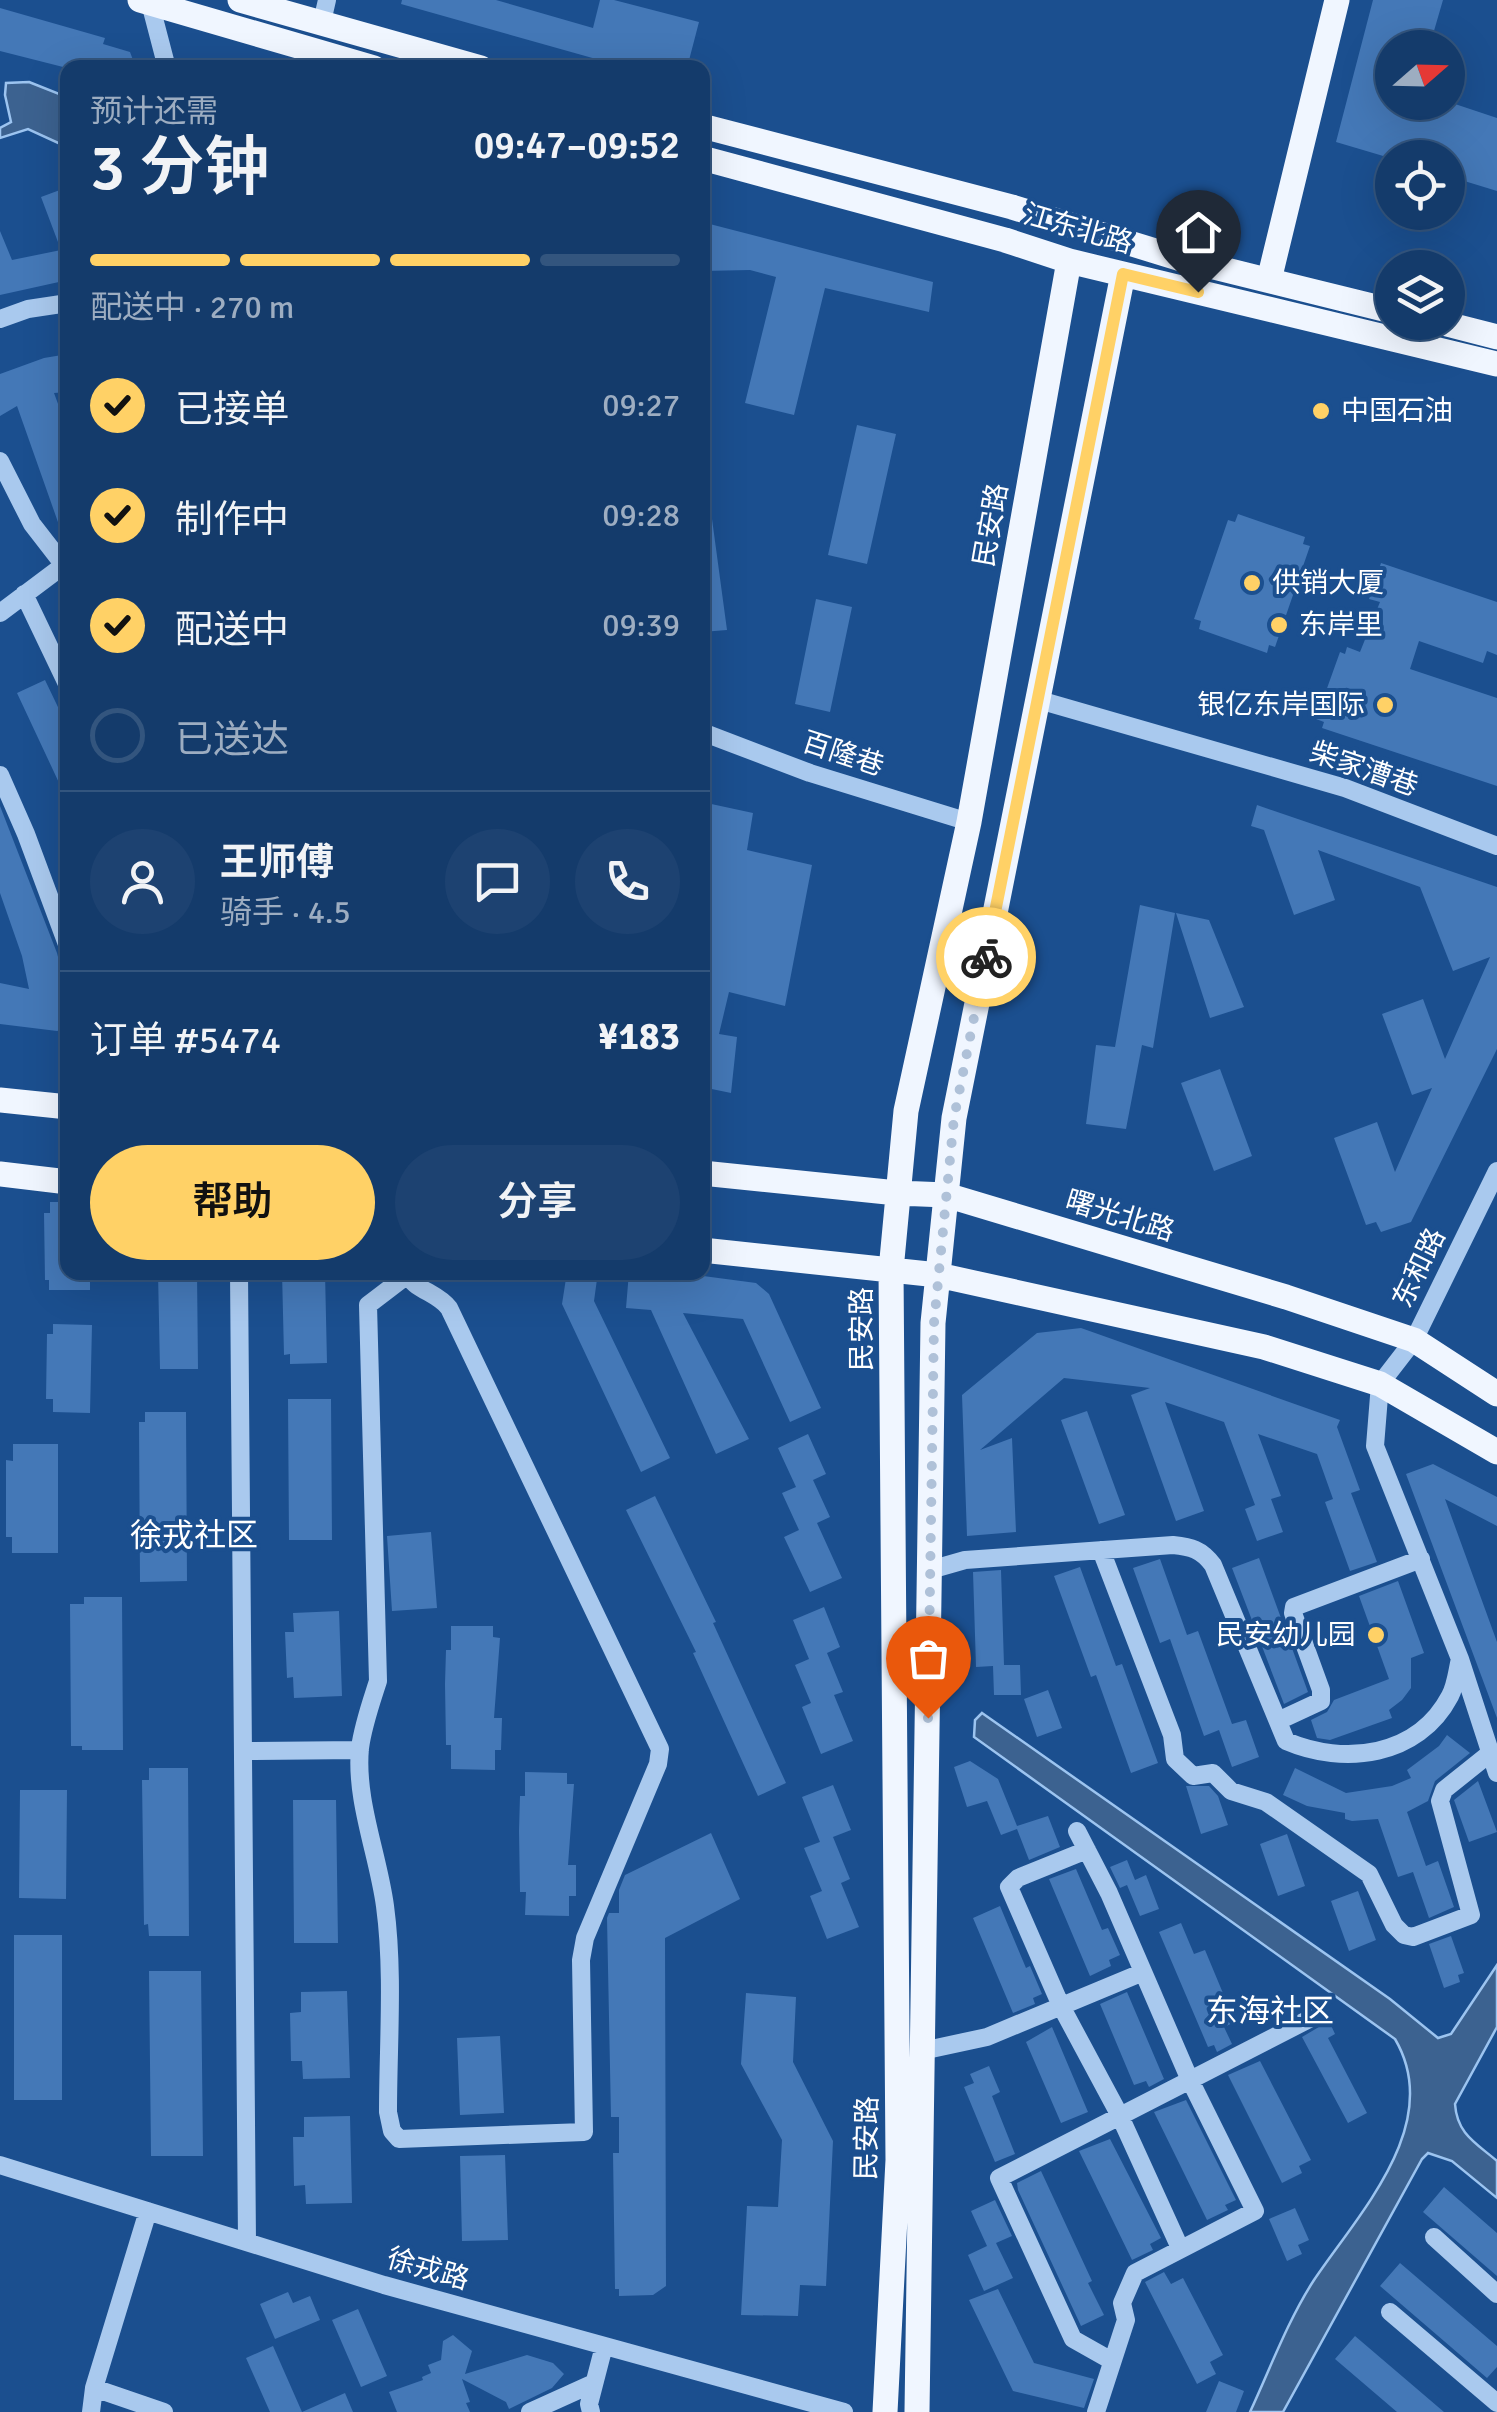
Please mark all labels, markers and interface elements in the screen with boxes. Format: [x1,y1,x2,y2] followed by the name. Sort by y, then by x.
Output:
[1375,30,1465,120] north arrow
[1375,30,1465,340] map controls
[90,92,218,131] text: 预计还需
[474,122,680,169] text: 09:47–09:52
[90,128,269,208] text: 3 分钟
[1375,140,1465,230] button: locate
[1156,190,1241,293] pin
[1019,197,1137,261] street label: 江东北路
[1171,205,1226,260] icon: home
[1375,250,1465,340] button: layers
[90,288,294,327] text: 配送中 · 270 m
[90,378,145,433] icon: check
[175,386,289,433] text: 已接单
[602,386,680,425] text: 09:27
[1341,394,1453,428] place label: 中国石油
[1310,400,1332,422] marker: 中国石油
[967,481,1015,569] street label: 民安路
[90,488,145,543] icon: check
[175,496,289,543] text: 制作中
[602,496,680,535] text: 09:28
[1272,566,1384,600] place label: 供销大厦
[1241,572,1263,594] marker: 供销大厦
[90,598,145,653] icon: check
[175,606,289,653] text: 配送中
[602,606,680,645] text: 09:39
[1299,608,1383,642] place label: 东岸里
[1268,614,1290,636] marker: 东岸里
[1197,688,1365,722] place label: 银亿东岸国际
[1374,694,1396,716] marker: 银亿东岸国际
[175,716,289,763] text: 已送达
[798,725,888,783] street label: 百隆巷
[1306,735,1422,803] street label: 柴家漕巷
[90,829,195,934] button: person
[445,829,550,934] button: chat
[575,829,680,934] button: phone
[220,839,334,886] text: 王师傅
[220,893,351,932] text: 骑手 · 4.5
[936,907,1036,1007] courier
[959,930,1014,985] icon: bike
[598,1013,680,1060] text: ¥183
[90,1017,281,1064] text: 订单 #5474
[90,1145,375,1260] button: 帮助
[395,1145,680,1260] button: 分享
[1061,1183,1179,1249] street label: 曙光北路
[1385,1223,1453,1313] street label: 东和路
[845,1287,879,1371] street label: 民安路
[130,1516,258,1555] district label: 徐戎社区
[886,1616,971,1719] pin
[1216,1618,1356,1652] place label: 民安幼儿园
[1365,1624,1387,1646] marker: 民安幼儿园
[901,1631,956,1686] icon: bag
[1206,1992,1334,2031] district label: 东海社区
[849,2096,885,2180] street label: 民安路
[383,2241,473,2297] street label: 徐戎路

